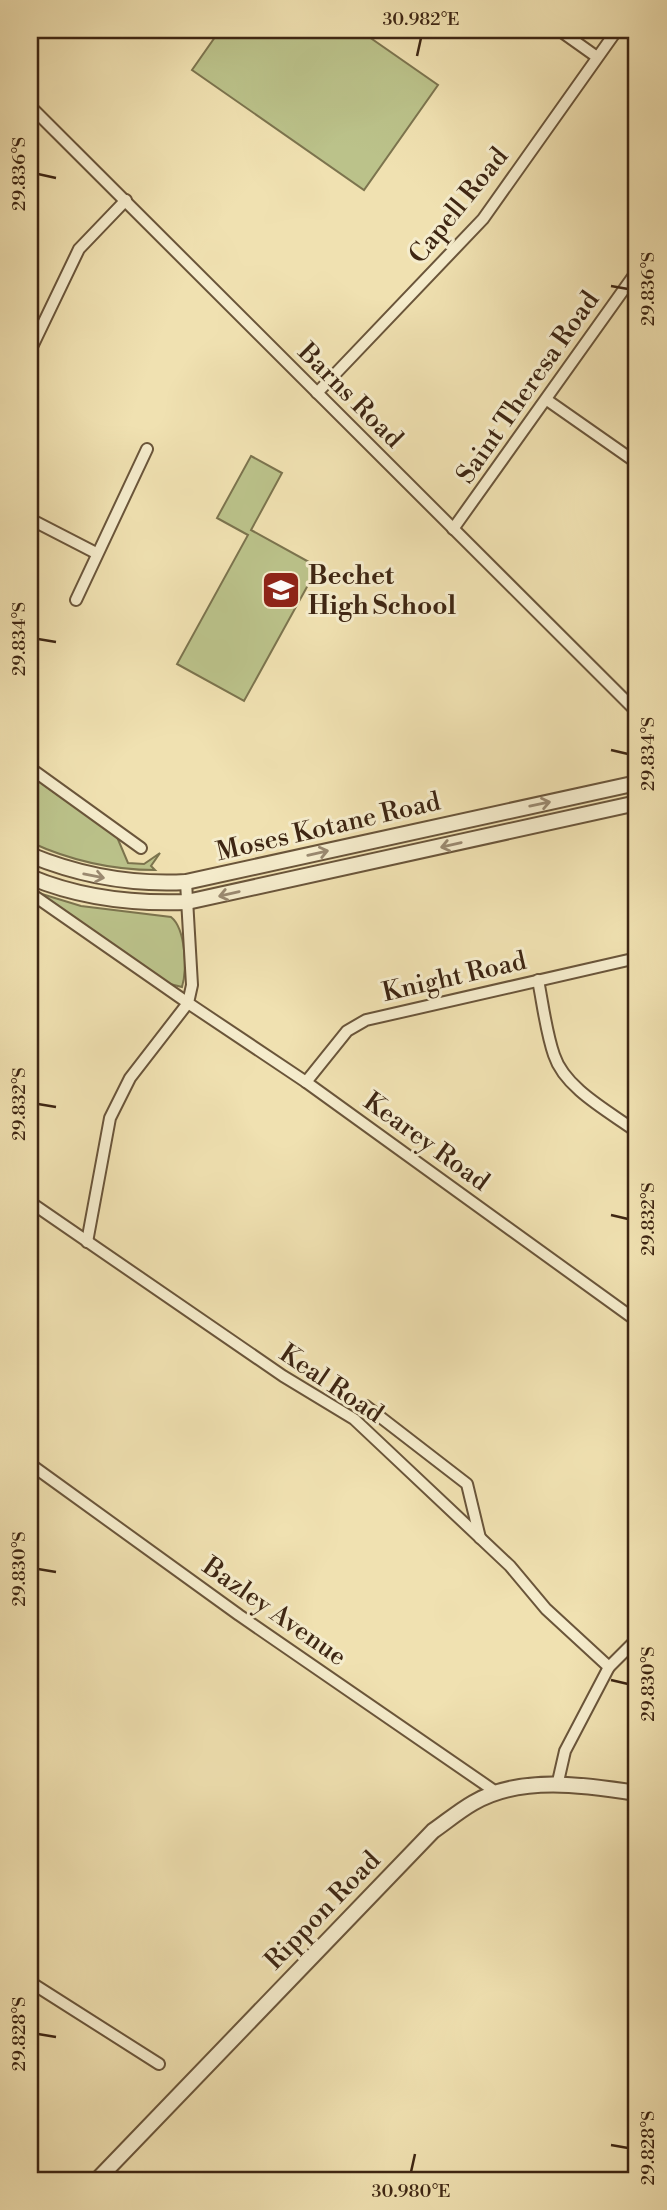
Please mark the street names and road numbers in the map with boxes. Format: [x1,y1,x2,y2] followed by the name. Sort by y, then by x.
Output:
[402,141,515,270] street label: Capell Road
[449,285,606,490] street label: Saint Theresa Road
[290,336,410,455] street label: Barns Road
[213,786,444,868] street label: Moses Kotane Road
[379,945,530,1009] street label: Knight Road
[357,1086,496,1198] street label: Kearey Road
[273,1337,390,1430] street label: Keal Road
[195,1550,353,1673] street label: Bazley Avenue
[258,1845,387,1977] street label: Rippon Road

